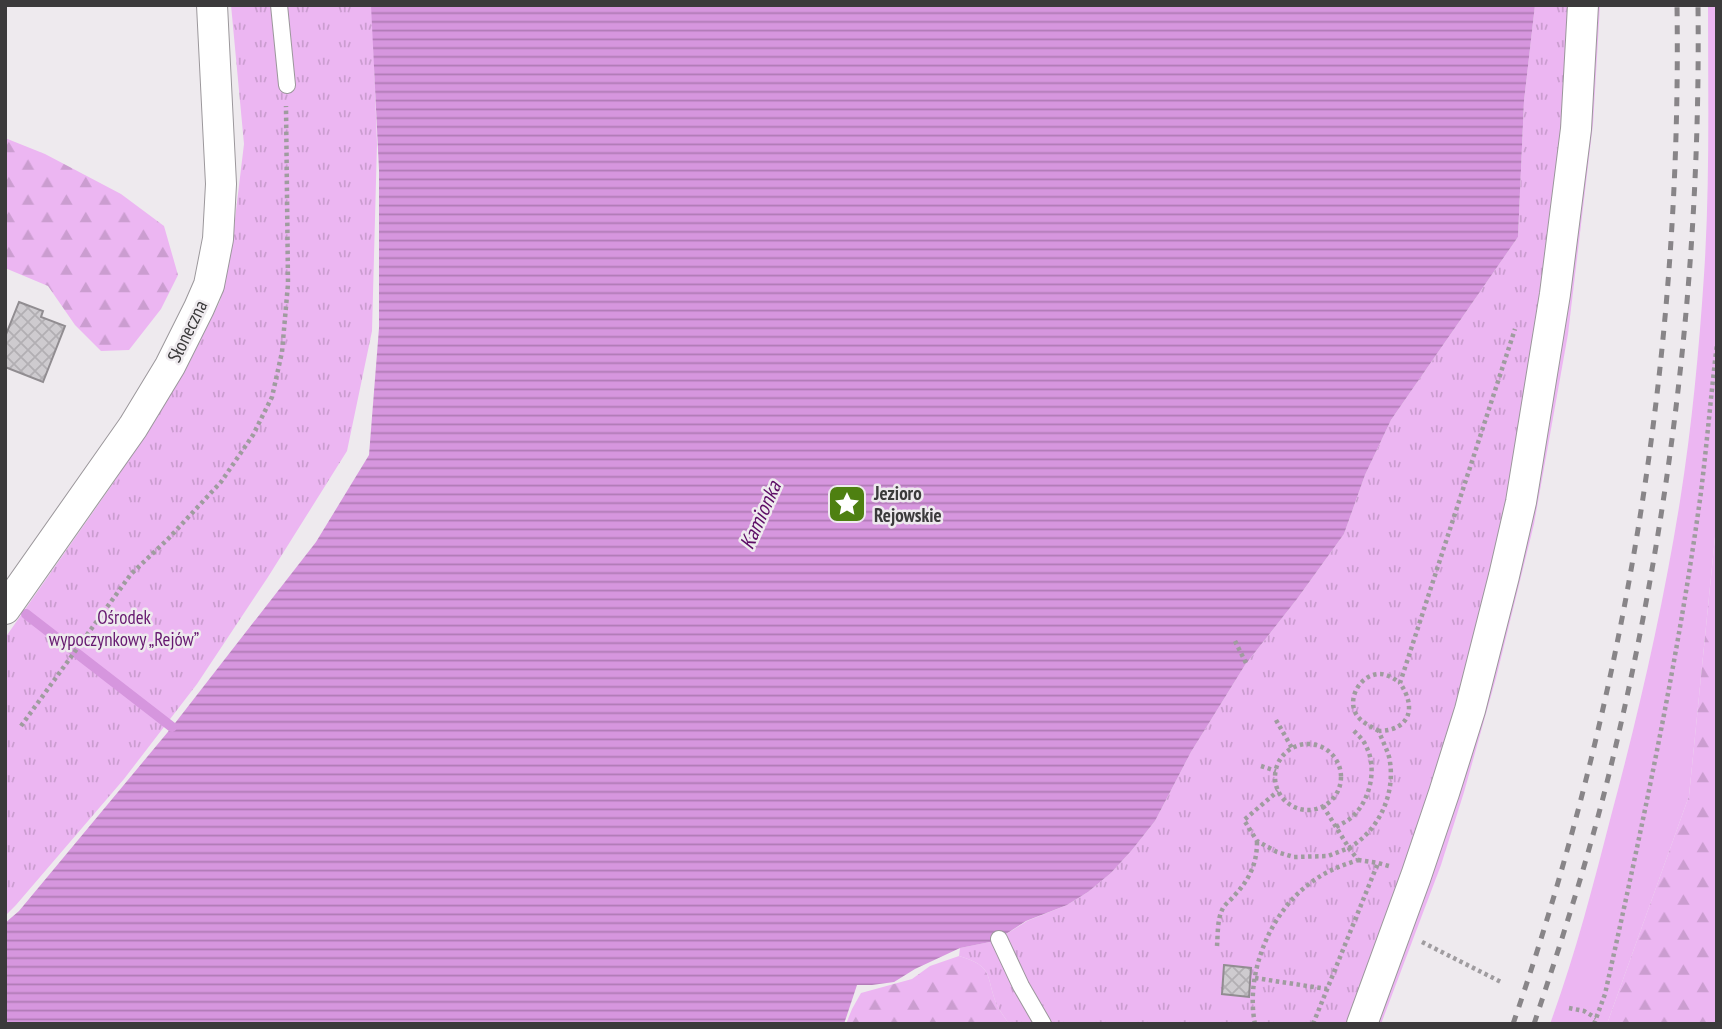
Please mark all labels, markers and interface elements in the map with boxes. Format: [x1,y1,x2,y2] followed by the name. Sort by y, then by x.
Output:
[162,296,212,366] street label: Słoneczna
[733,475,787,553] water label: Kamionka
[873,481,942,527] place label: Jezioro Rejowskie
[826,483,868,525] place icon: Jezioro Rejowskie
[49,605,199,651] park label: Ośrodek wypoczynkowy „Rejów”

